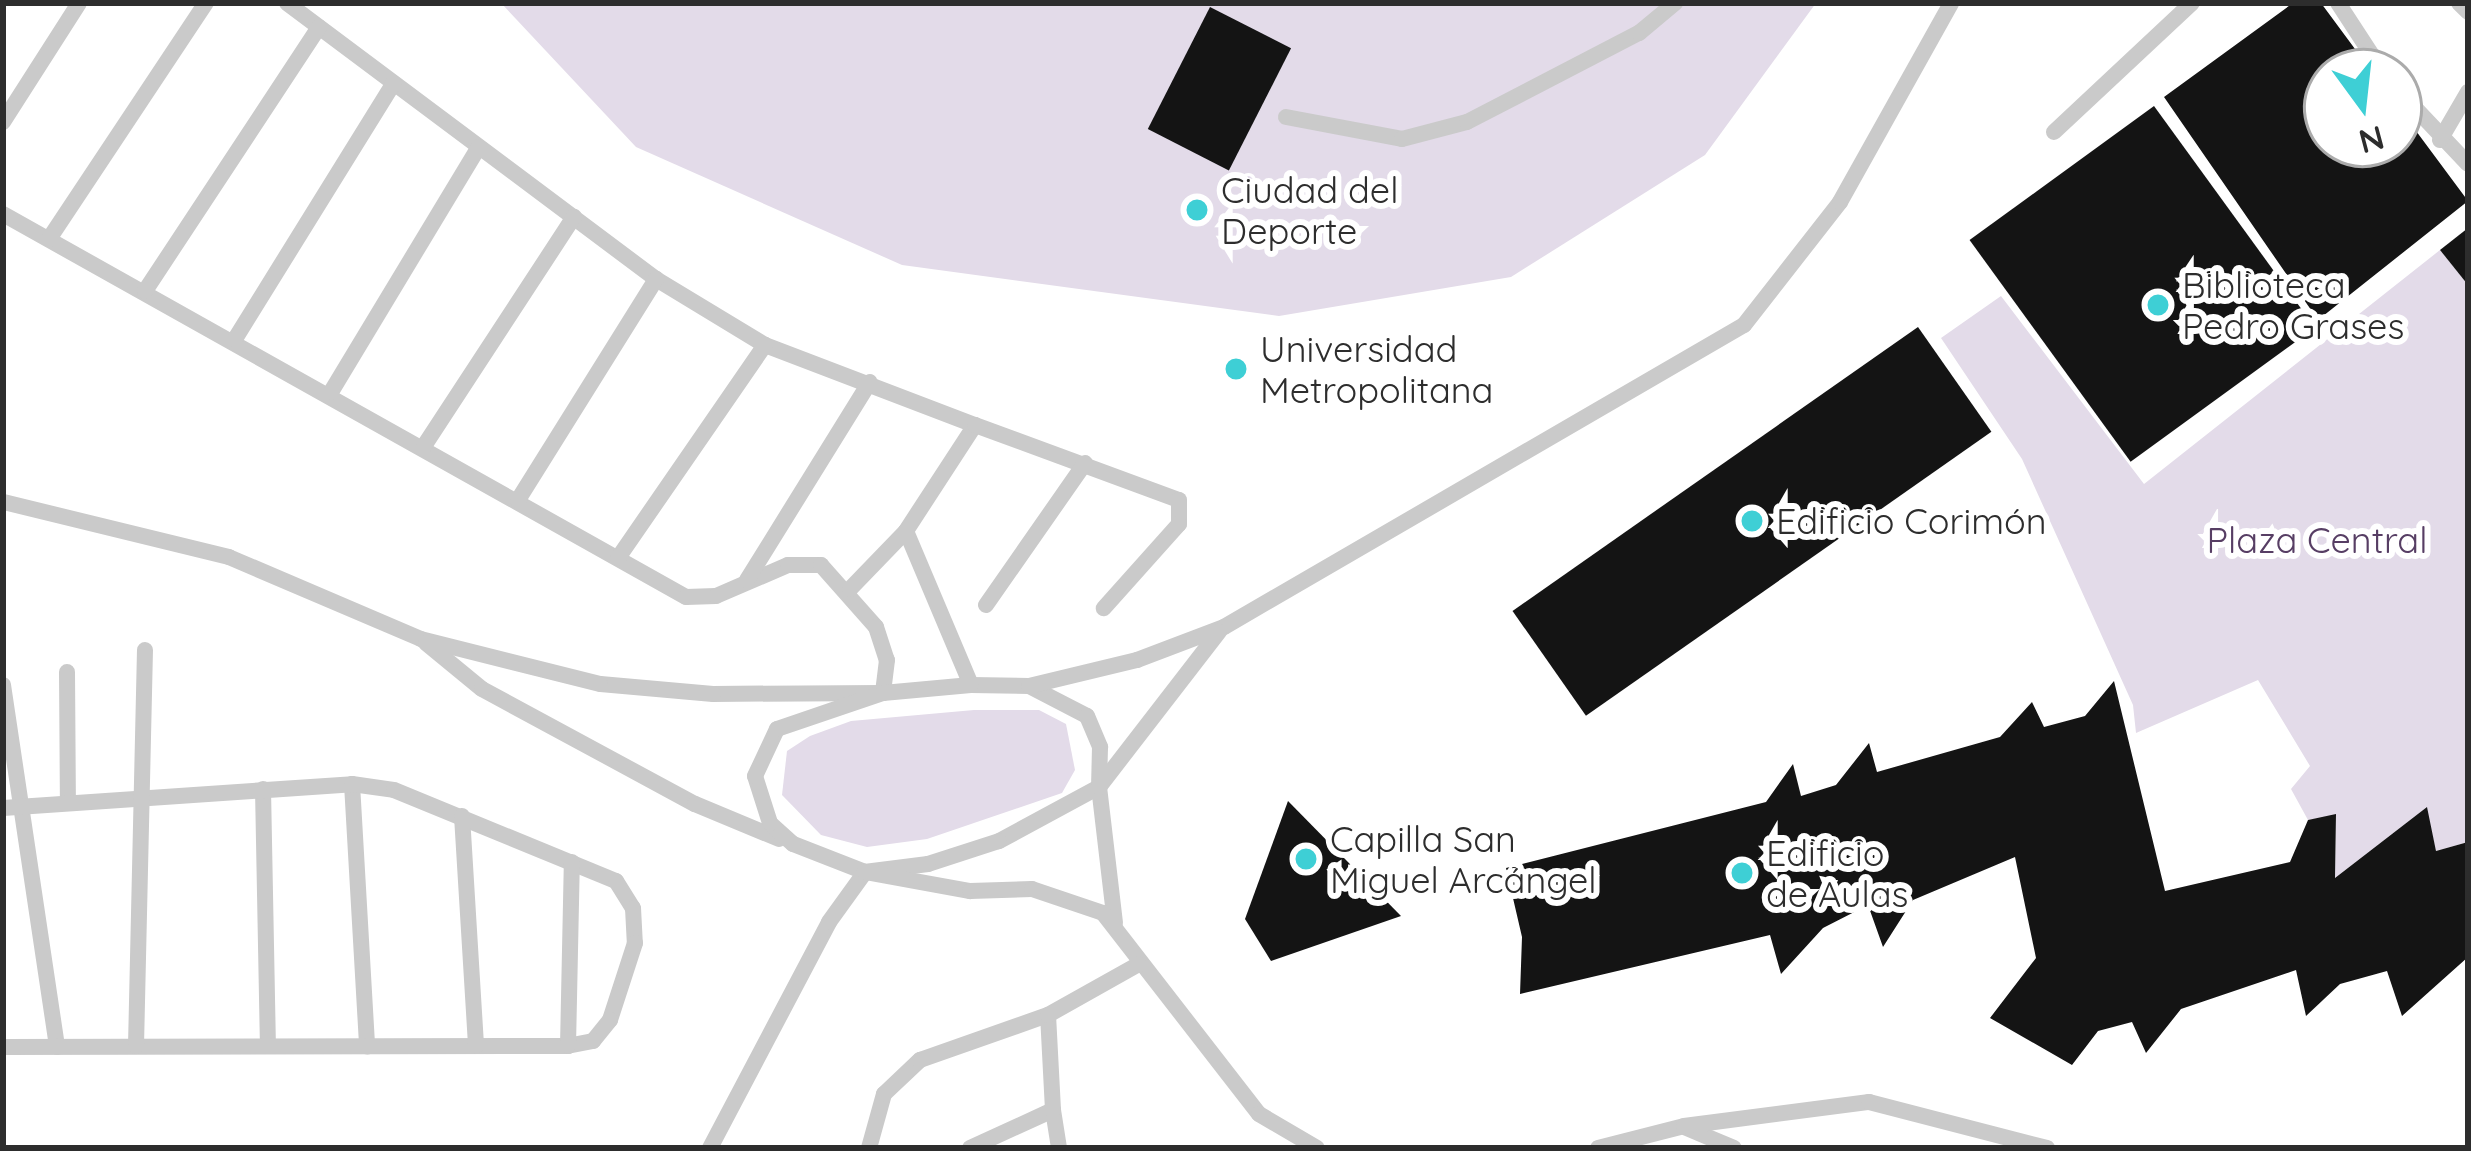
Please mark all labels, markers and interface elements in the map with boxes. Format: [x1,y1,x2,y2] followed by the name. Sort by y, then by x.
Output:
[2303,48,2423,168] north arrow
[2355,117,2389,163] text: N
[1221,167,1398,252] place label: Ciudad del Deporte
[1184,197,1210,223] marker: Ciudad del Deporte
[2182,262,2404,347] place label: Biblioteca Pedro Grases
[2145,292,2171,318] marker: Biblioteca Pedro Grases
[1260,326,1493,411] place label: Universidad Metropolitana
[1223,356,1249,382] marker: Universidad Metropolitana
[1776,499,2047,543] place label: Edificio Corimón
[1739,508,1765,534] marker: Edificio Corimón
[2207,518,2427,562] park label: Plaza Central
[1330,816,1597,901] place label: Capilla San Miguel Arcángel
[1766,830,1908,915] place label: Edificio de Aulas
[1293,846,1319,872] marker: Capilla San Miguel Arcángel
[1729,860,1755,886] marker: Edificio de Aulas

